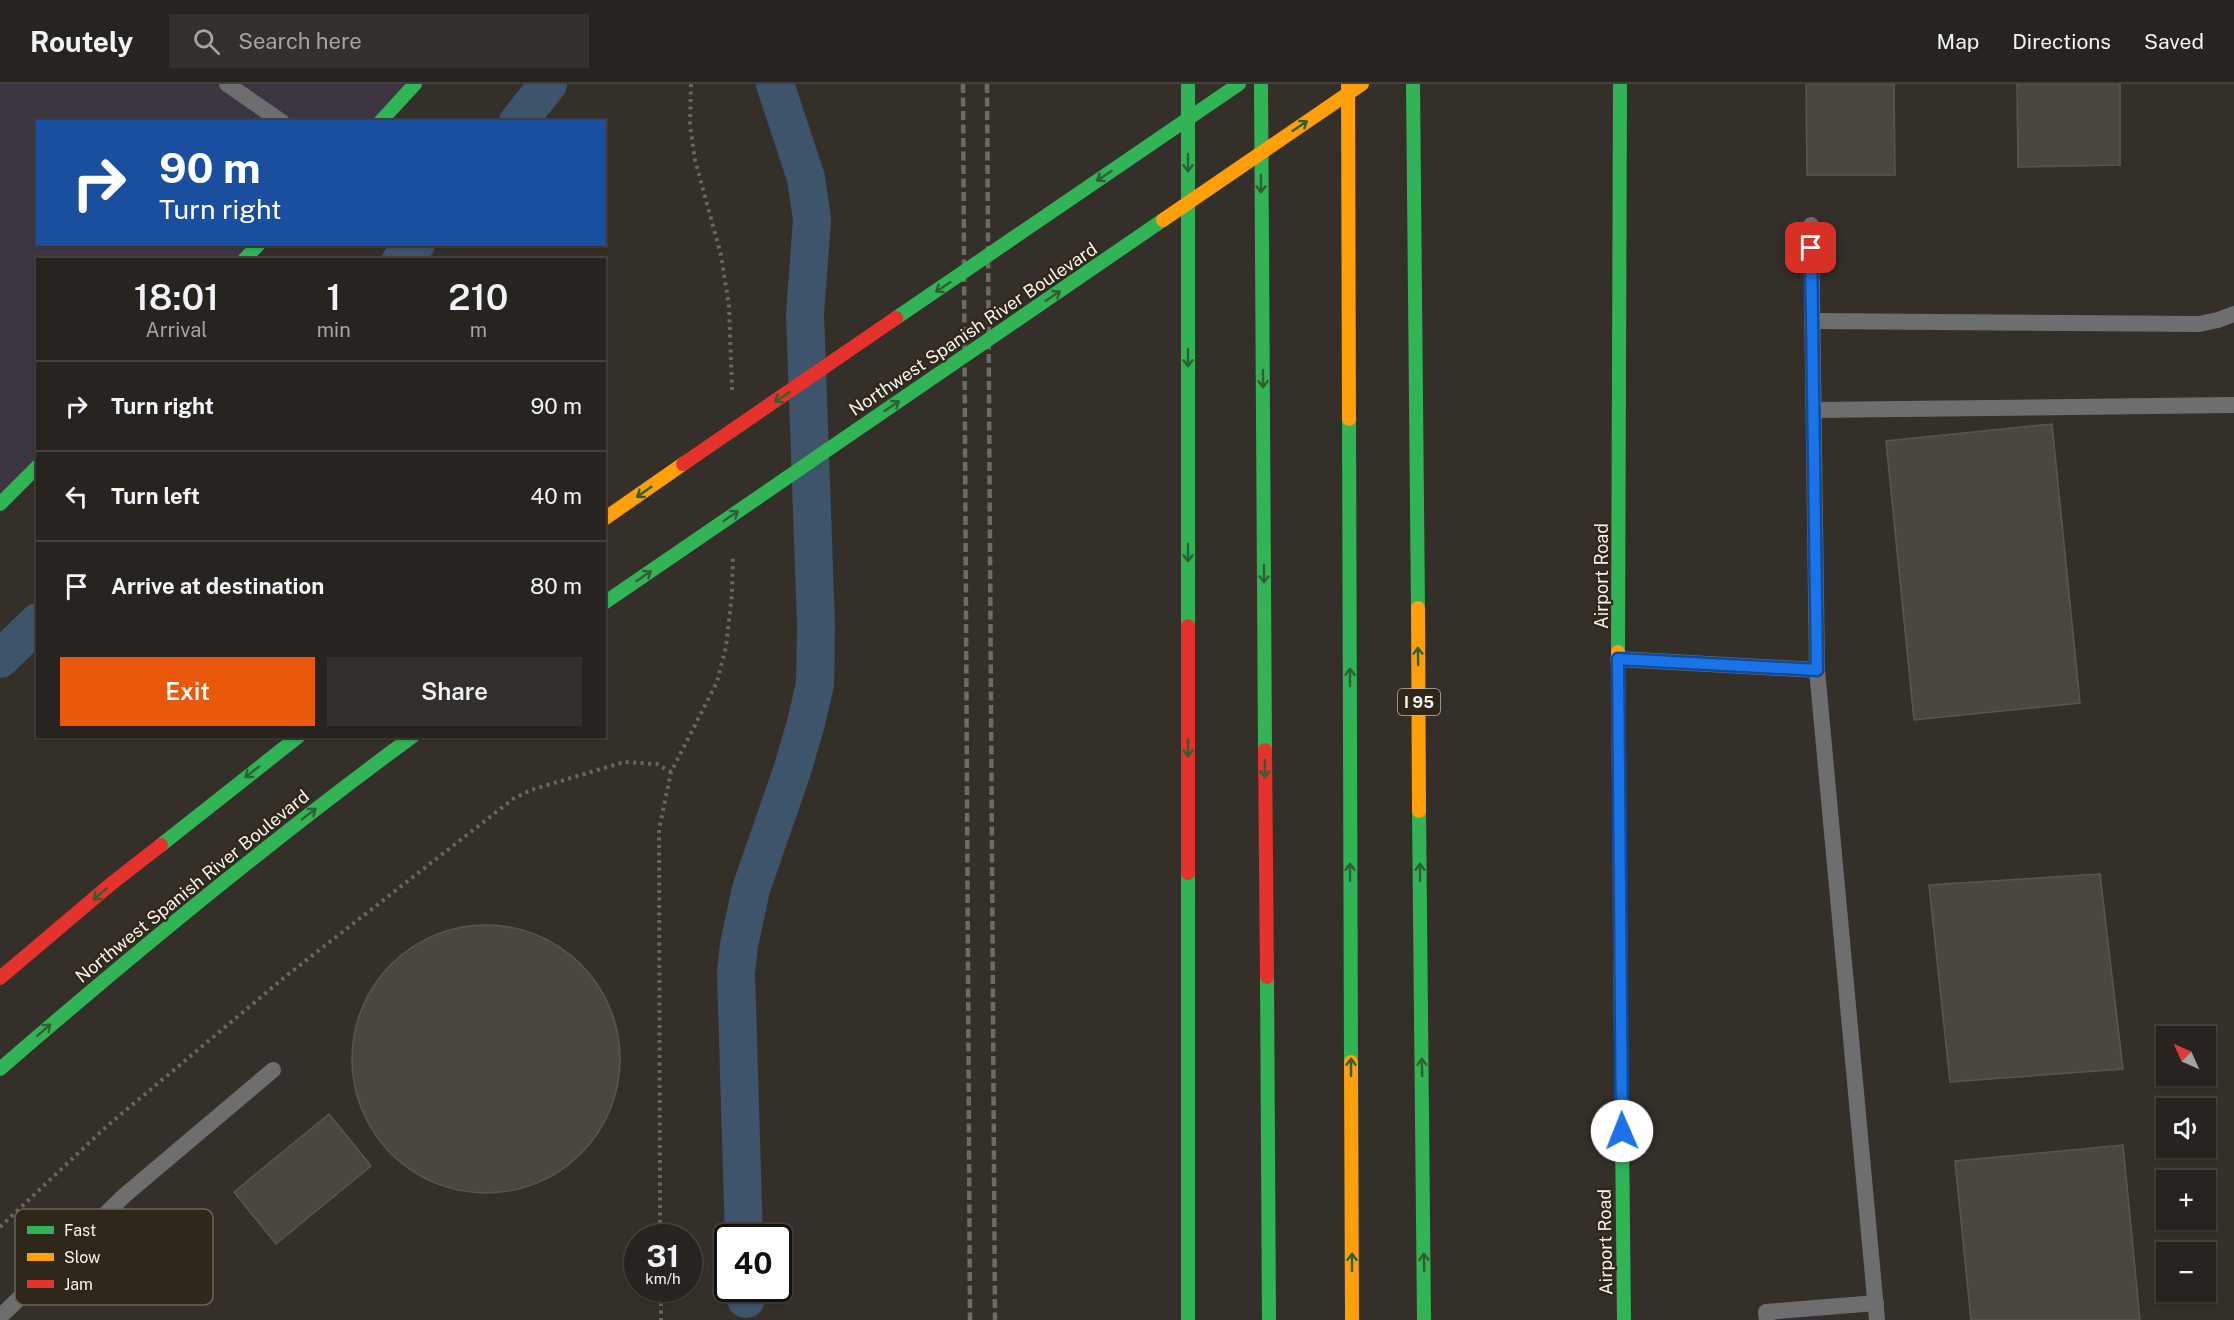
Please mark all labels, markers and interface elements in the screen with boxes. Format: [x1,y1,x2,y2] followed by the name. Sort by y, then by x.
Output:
[169,14,589,68] search box
[30,25,133,58] text: Routely
[190,25,223,58] icon: search
[238,28,362,54] text: Search here
[1937,29,1979,54] text: Map
[2012,29,2111,54] text: Directions
[2144,29,2204,54] text: Saved
[1291,120,1308,132] one-way arrow
[159,143,261,192] text: 90 m
[60,144,138,222] icon: right
[1182,153,1194,173] one-way arrow
[1095,170,1112,183] one-way arrow
[1255,174,1267,194] one-way arrow
[159,193,282,225] text: Turn right
[1785,222,1836,273] pin
[1794,231,1827,264] icon: arrive
[845,238,1101,420] street label: Northwest Spanish River Boulevard
[134,276,219,318] text: 18:01
[326,276,341,318] text: 1
[448,276,508,318] text: 210
[935,281,951,293] one-way arrow
[1044,290,1060,302] one-way arrow
[146,318,207,342] text: Arrival
[317,318,351,342] text: min
[470,318,487,342] text: m
[1182,348,1194,368] one-way arrow
[1257,369,1269,389] one-way arrow
[60,390,93,423] icon: right
[774,391,791,403] one-way arrow
[111,393,214,419] text: Turn right
[531,393,582,419] text: 90 m
[883,400,899,412] one-way arrow
[60,480,93,513] icon: left
[111,483,200,509] text: Turn left
[530,483,582,509] text: 40 m
[636,486,653,498] one-way arrow
[722,510,739,522] one-way arrow
[1591,523,1612,629] street label: Airport Road
[1182,543,1194,563] one-way arrow
[1258,564,1270,584] one-way arrow
[60,570,93,603] icon: arrive
[635,570,651,582] one-way arrow
[111,573,324,599] text: Arrive at destination
[530,573,582,599] text: 80 m
[1413,646,1424,666] one-way arrow
[60,657,315,726] button: Exit
[327,657,582,726] button: Share
[1344,667,1356,687] one-way arrow
[1398,689,1440,715] road number: I 95
[1182,738,1194,758] one-way arrow
[1259,759,1271,779] one-way arrow
[245,766,261,779] one-way arrow
[71,785,313,987] street label: Northwest Spanish River Boulevard
[301,808,317,821] one-way arrow
[1344,862,1356,882] one-way arrow
[1414,862,1426,882] one-way arrow
[92,887,108,900] one-way arrow
[36,1023,51,1037] one-way arrow
[2156,1026,2216,1086] north arrow
[2156,1026,2216,1302] map controls
[1345,1057,1357,1077] one-way arrow
[1416,1057,1428,1077] one-way arrow
[2156,1098,2216,1158] button: sound
[1590,1099,1654,1163] position arrow
[2156,1170,2216,1230] button: +
[1594,1189,1616,1295] street label: Airport Road
[15,1209,213,1305] legend
[64,1221,96,1240] text: Fast
[714,1224,792,1302] speed limit sign: 40
[647,1238,679,1274] text: 31
[2156,1242,2216,1302] button: −
[64,1248,101,1267] text: Slow
[1346,1252,1358,1272] one-way arrow
[1418,1252,1430,1272] one-way arrow
[645,1270,681,1287] text: km/h
[64,1275,93,1294] text: Jam

